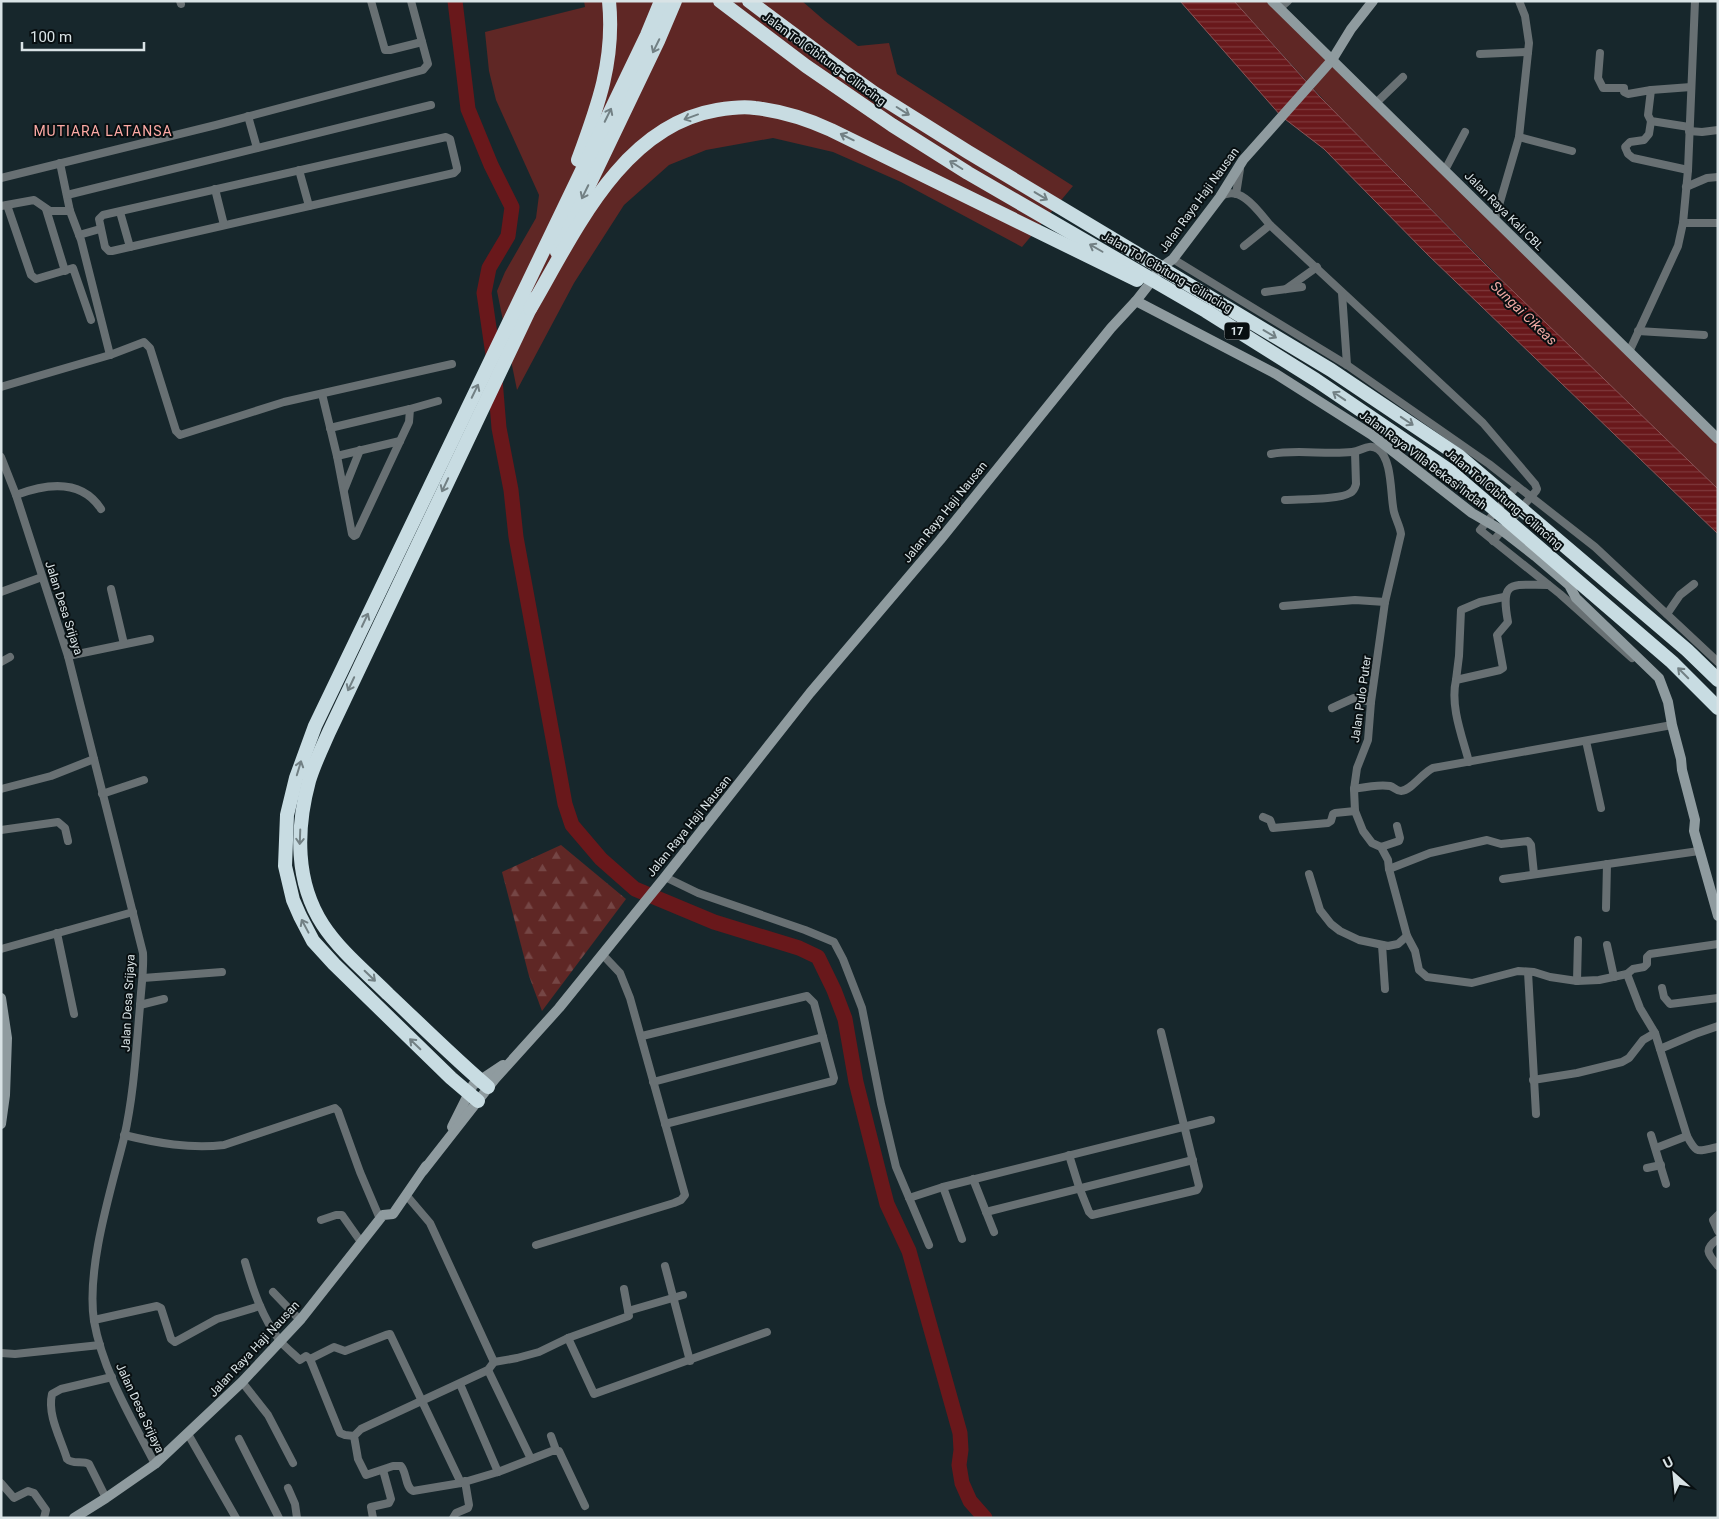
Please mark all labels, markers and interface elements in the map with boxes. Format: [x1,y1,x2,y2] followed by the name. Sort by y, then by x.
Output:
[760,9,888,109] street label: Jalan Tol Cibitung–Cilincing
[22,20,145,52] scale bar
[30,28,72,46] text: 100 m
[651,38,660,53] one-way arrow
[895,106,909,116] one-way arrow
[604,108,613,123] one-way arrow
[684,113,699,122] one-way arrow
[33,123,173,139] district label: MUTIARA LATANSA
[840,132,855,141] one-way arrow
[1156,145,1242,255] street label: Jalan Raya Haji Nausan
[949,160,963,171] one-way arrow
[1462,169,1547,254] street label: Jalan Raya Kali CBL
[580,184,589,199] one-way arrow
[1034,192,1048,202] one-way arrow
[1099,229,1235,315] street label: Jalan Tol Cibitung–Cilincing
[1089,242,1104,252] one-way arrow
[1488,278,1560,348] water label: Sungai Cikeas
[1224,322,1250,340] road number: 17
[1263,329,1277,339] one-way arrow
[471,384,480,399] one-way arrow
[1333,391,1347,401] one-way arrow
[1357,408,1489,512] street label: Jalan Raya Villa Bekasi Indah
[1400,416,1414,426] one-way arrow
[1442,446,1566,552] street label: Jalan Tol Cibitung–Cilincing
[900,459,990,565] street label: Jalan Raya Haji Nausan
[440,477,449,492] one-way arrow
[42,559,86,657] street label: Jalan Desa Srijaya
[361,613,370,628] one-way arrow
[1348,655,1374,743] street label: Jalan Pulo Puter
[1677,667,1689,680] one-way arrow
[346,676,355,691] one-way arrow
[294,761,304,777] one-way arrow
[644,773,734,879] street label: Jalan Raya Haji Nausan
[296,829,305,845] one-way arrow
[300,919,309,934] one-way arrow
[118,954,138,1052] street label: Jalan Desa Srijaya
[364,970,376,982] one-way arrow
[409,1038,422,1050] one-way arrow
[206,1298,302,1400] street label: Jalan Raya Haji Nausan
[113,1361,167,1455] street label: Jalan Desa Srijaya
[1649,1449,1699,1499] north arrow
[1660,1453,1676,1472] text: U

